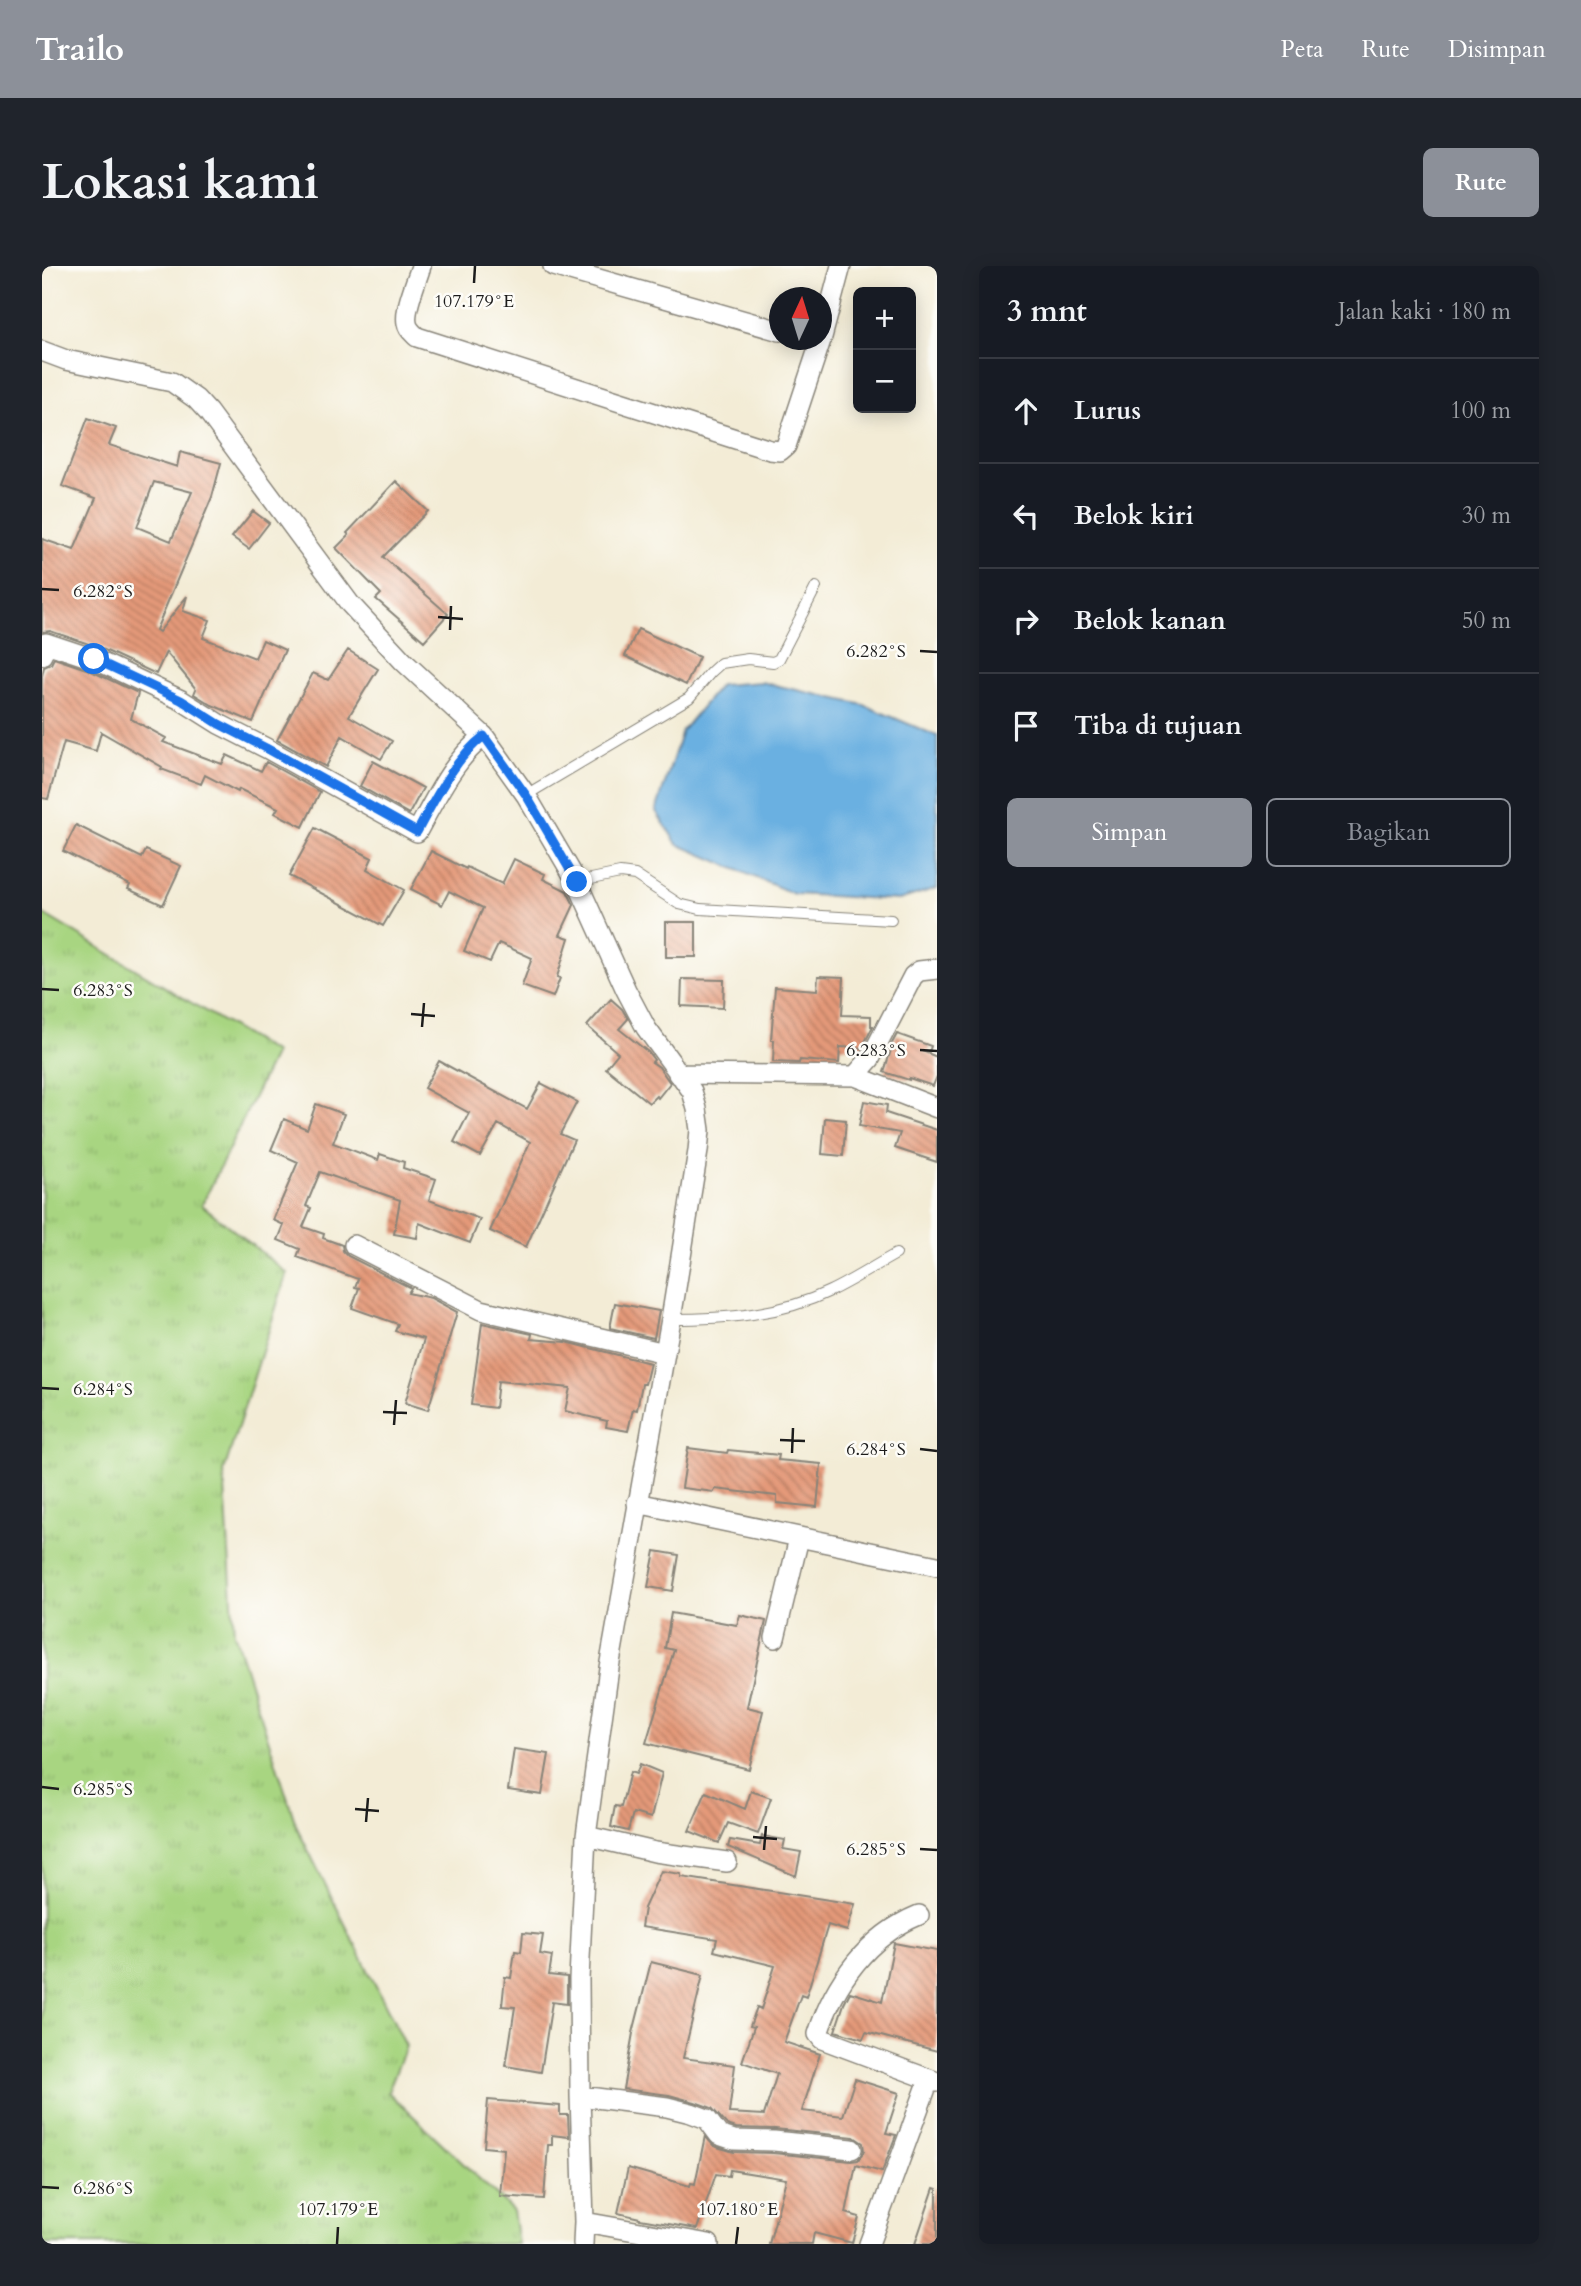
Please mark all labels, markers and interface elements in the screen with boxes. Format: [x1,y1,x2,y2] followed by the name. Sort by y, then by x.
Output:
[35,27,124,72] text: Trailo
[1281,33,1324,66] text: Peta
[1362,33,1410,66] text: Rute
[1448,33,1546,66] text: Disimpan
[1423,148,1539,217] button: Rute
[42,149,319,216] text: Lokasi kami
[769,287,832,350] north arrow
[853,287,916,413] map controls
[853,287,916,350] button: +
[434,289,514,314] text: 107.179°E
[1007,291,1087,332] text: 3 mnt
[1338,296,1511,327] text: Jalan kaki · 180 m
[853,350,916,413] button: −
[1007,392,1045,430] icon: ahead
[1074,393,1141,428] text: Lurus
[1450,395,1511,426] text: 100 m
[1007,497,1045,535] icon: left
[1074,498,1194,533] text: Belok kiri
[1462,500,1511,531] text: 30 m
[73,579,133,604] text: 6.282°S
[1007,602,1045,640] icon: right
[1074,603,1226,638] text: Belok kanan
[1462,605,1511,636] text: 50 m
[846,639,906,664] text: 6.282°S
[78,643,109,674] route start
[1007,707,1045,745] icon: arrive
[1074,708,1242,743] text: Tiba di tujuan
[1007,798,1252,867] button: Simpan
[1266,798,1511,867] button: Bagikan
[561,866,592,897] route end
[73,978,133,1003] text: 6.283°S
[846,1038,906,1063] text: 6.283°S
[73,1377,133,1402] text: 6.284°S
[846,1437,906,1462] text: 6.284°S
[73,1777,133,1802] text: 6.285°S
[846,1837,906,1862] text: 6.285°S
[73,2176,133,2201] text: 6.286°S
[298,2197,378,2222] text: 107.179°E
[698,2197,778,2222] text: 107.180°E

